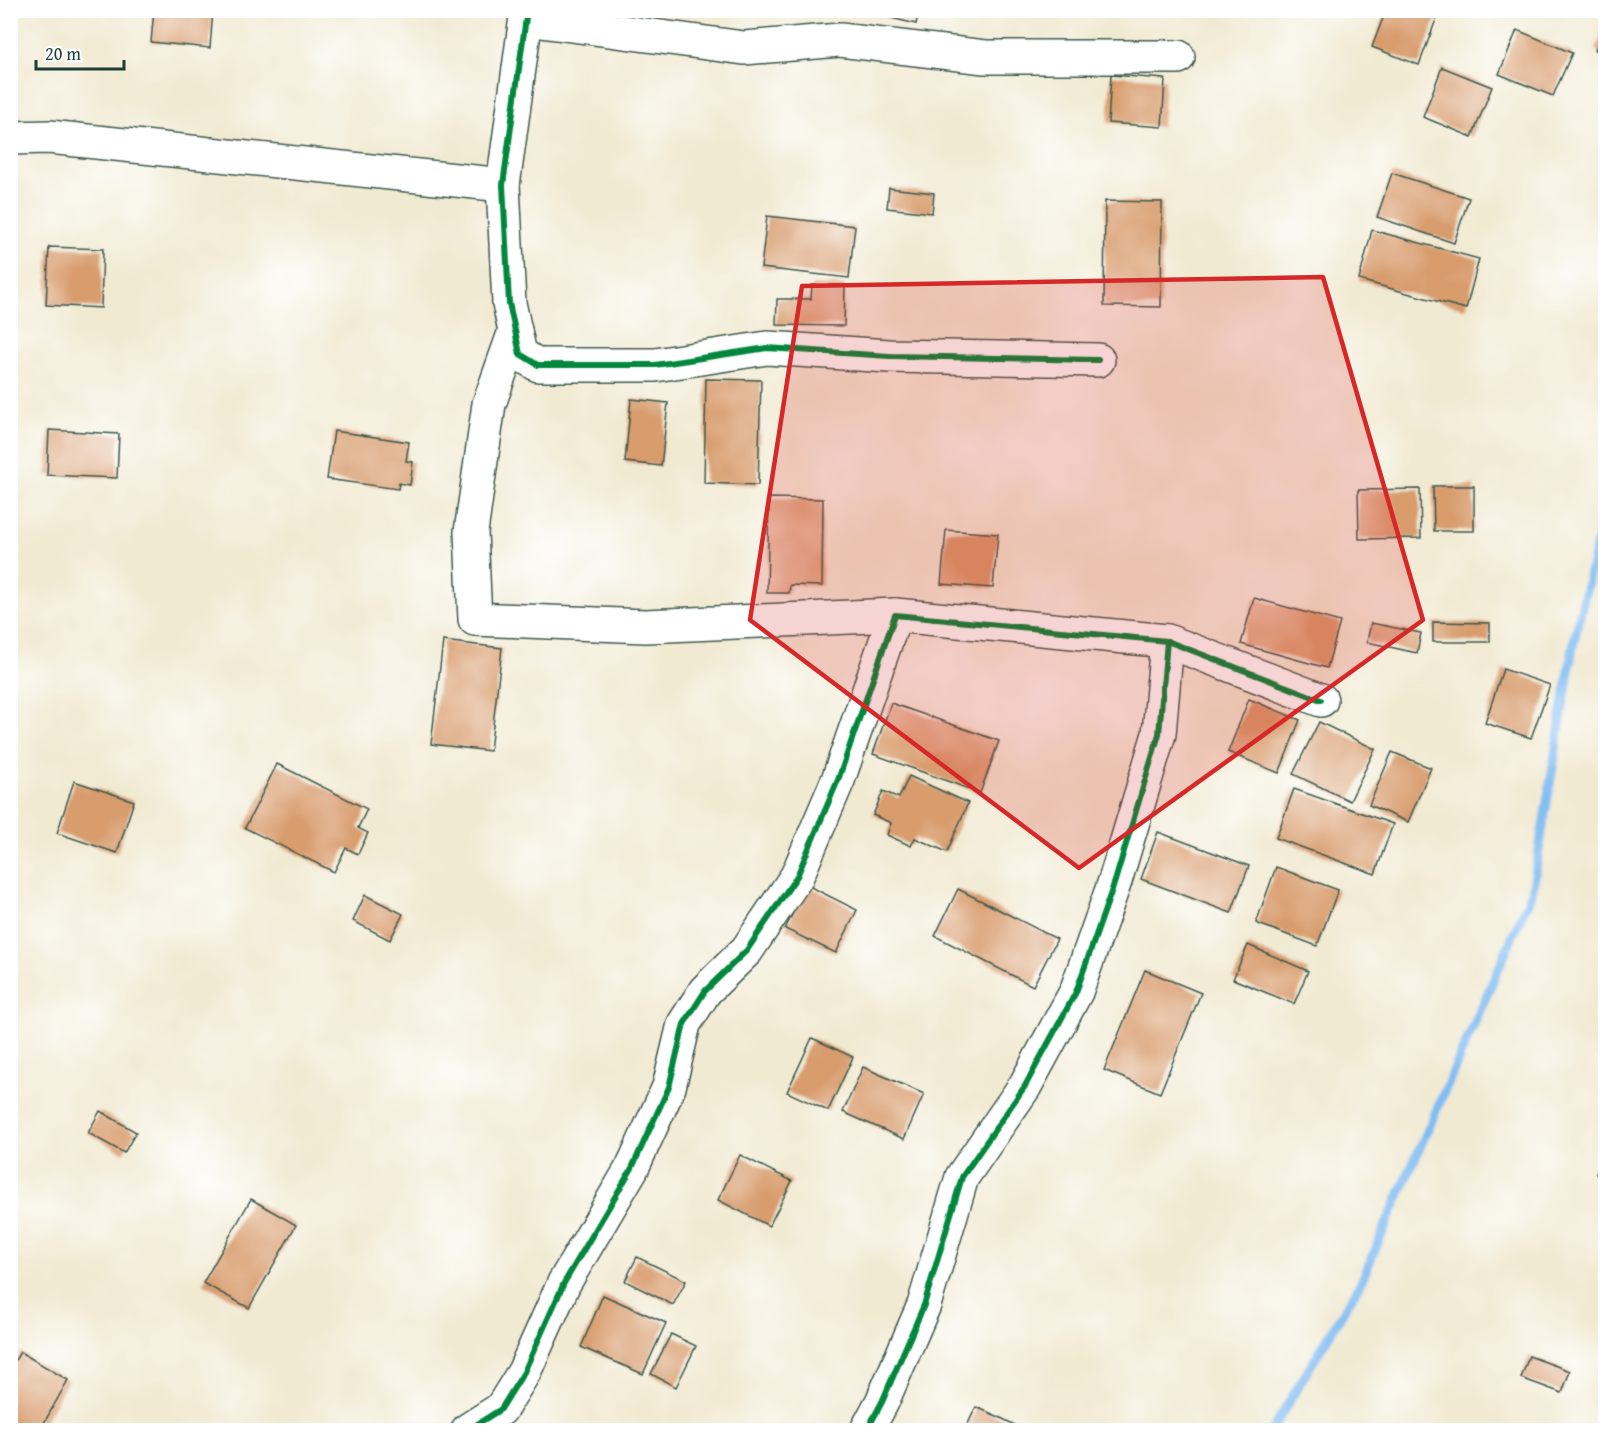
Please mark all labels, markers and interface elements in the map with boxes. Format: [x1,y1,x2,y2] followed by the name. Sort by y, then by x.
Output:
[36,33,124,71] scale bar
[45,40,81,67] text: 20 m

